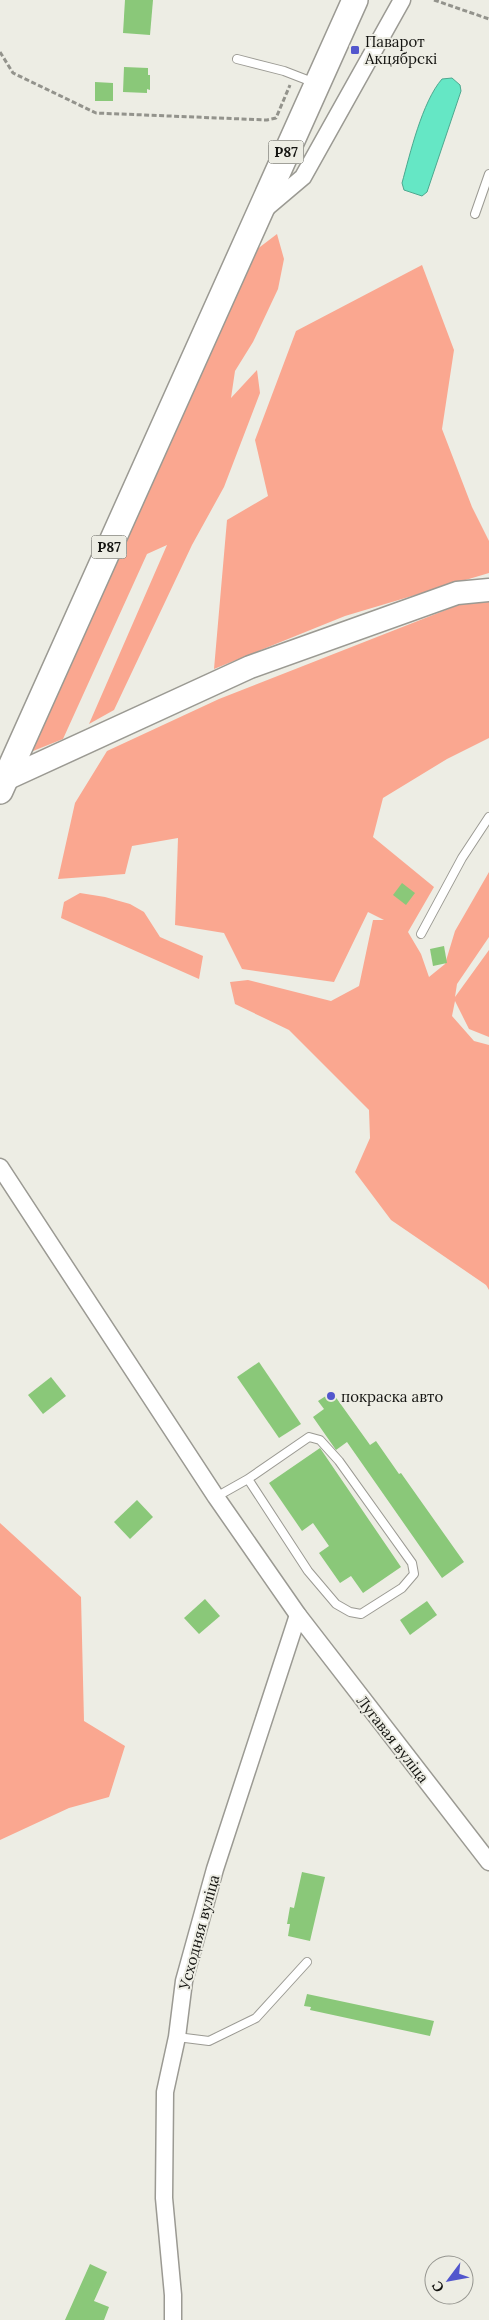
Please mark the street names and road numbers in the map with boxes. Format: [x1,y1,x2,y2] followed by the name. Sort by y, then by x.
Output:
[268,140,304,163] road number: Р87
[92,536,126,558] road number: Р87
[353,1691,433,1787] street label: Лугавая вуліца
[174,1872,224,1992] street label: Усходняя вуліца

